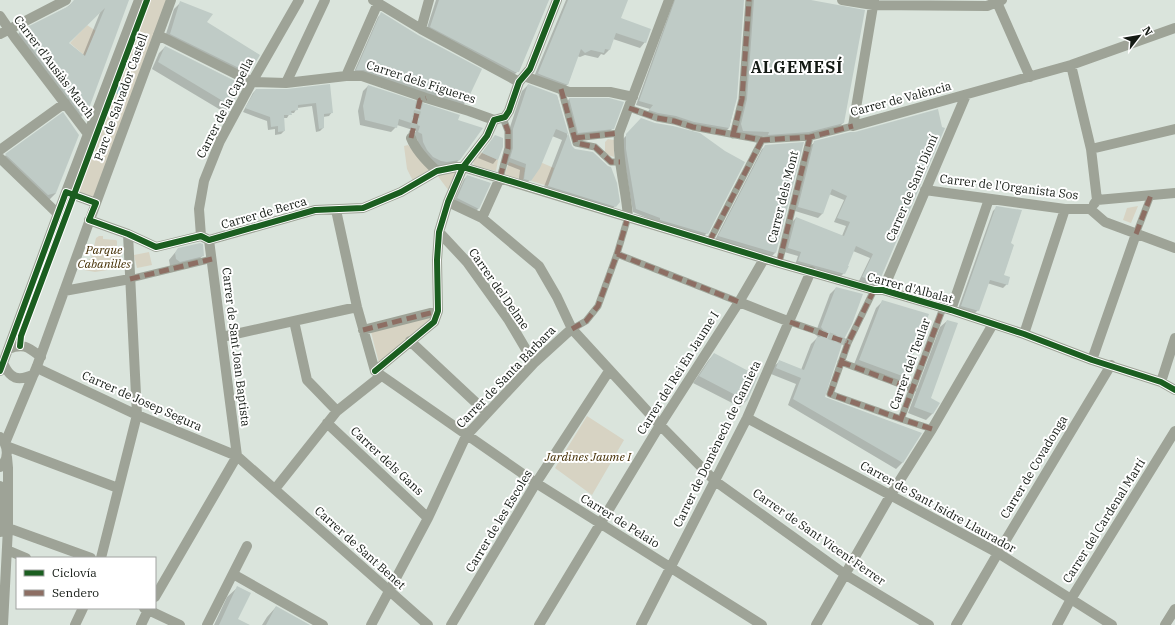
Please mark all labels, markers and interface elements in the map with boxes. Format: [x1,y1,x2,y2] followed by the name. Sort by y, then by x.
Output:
[11,12,98,121] street label: Carrer d'Ausiàs March
[1119,16,1159,56] north arrow
[1139,24,1156,38] text: N
[90,31,151,163] street label: Parc de Salvador Castell
[193,55,257,161] street label: Carrer de la Capella
[751,56,843,77] district label: ALGEMESÍ
[364,57,478,106] street label: Carrer dels Figueres
[849,78,953,119] street label: Carrer de València
[882,132,941,244] street label: Carrer de Sant Dioní
[764,149,801,245] street label: Carrer dels Mont
[939,171,1079,202] street label: Carrer de l'Organista Sos
[219,193,309,232] street label: Carrer de Berca
[77,242,131,271] park label: Parque Cabanilles
[466,245,533,332] street label: Carrer del Delme
[219,267,254,428] street label: Carrer de Sant Joan Baptista
[866,269,955,306] street label: Carrer d'Albalat
[633,308,722,437] street label: Carrer del Rei En Jaume I
[886,315,933,412] street label: Carrer del Teular
[453,322,559,431] street label: Carrer de Santa Bàrbara
[670,357,764,530] street label: Carrer de Domènech de Gamieta
[80,367,205,434] street label: Carrer de Josep Segura
[997,412,1071,521] street label: Carrer de Covadonga
[348,423,427,498] street label: Carrer dels Gans
[544,449,632,464] park label: Jardines Jaume I
[1059,456,1148,586] street label: Carrer del Cardenal Martí
[858,457,1019,556] street label: Carrer de Sant Isidre Llaurador
[462,467,535,575] street label: Carrer de les Escoles
[750,485,889,589] street label: Carrer de Sant Vicent Ferrer
[578,490,663,551] street label: Carrer de Pelaio
[312,503,409,592] street label: Carrer de Sant Benet
[16,557,156,609] legend
[52,565,97,580] text: Ciclovía
[52,585,99,600] text: Sendero

